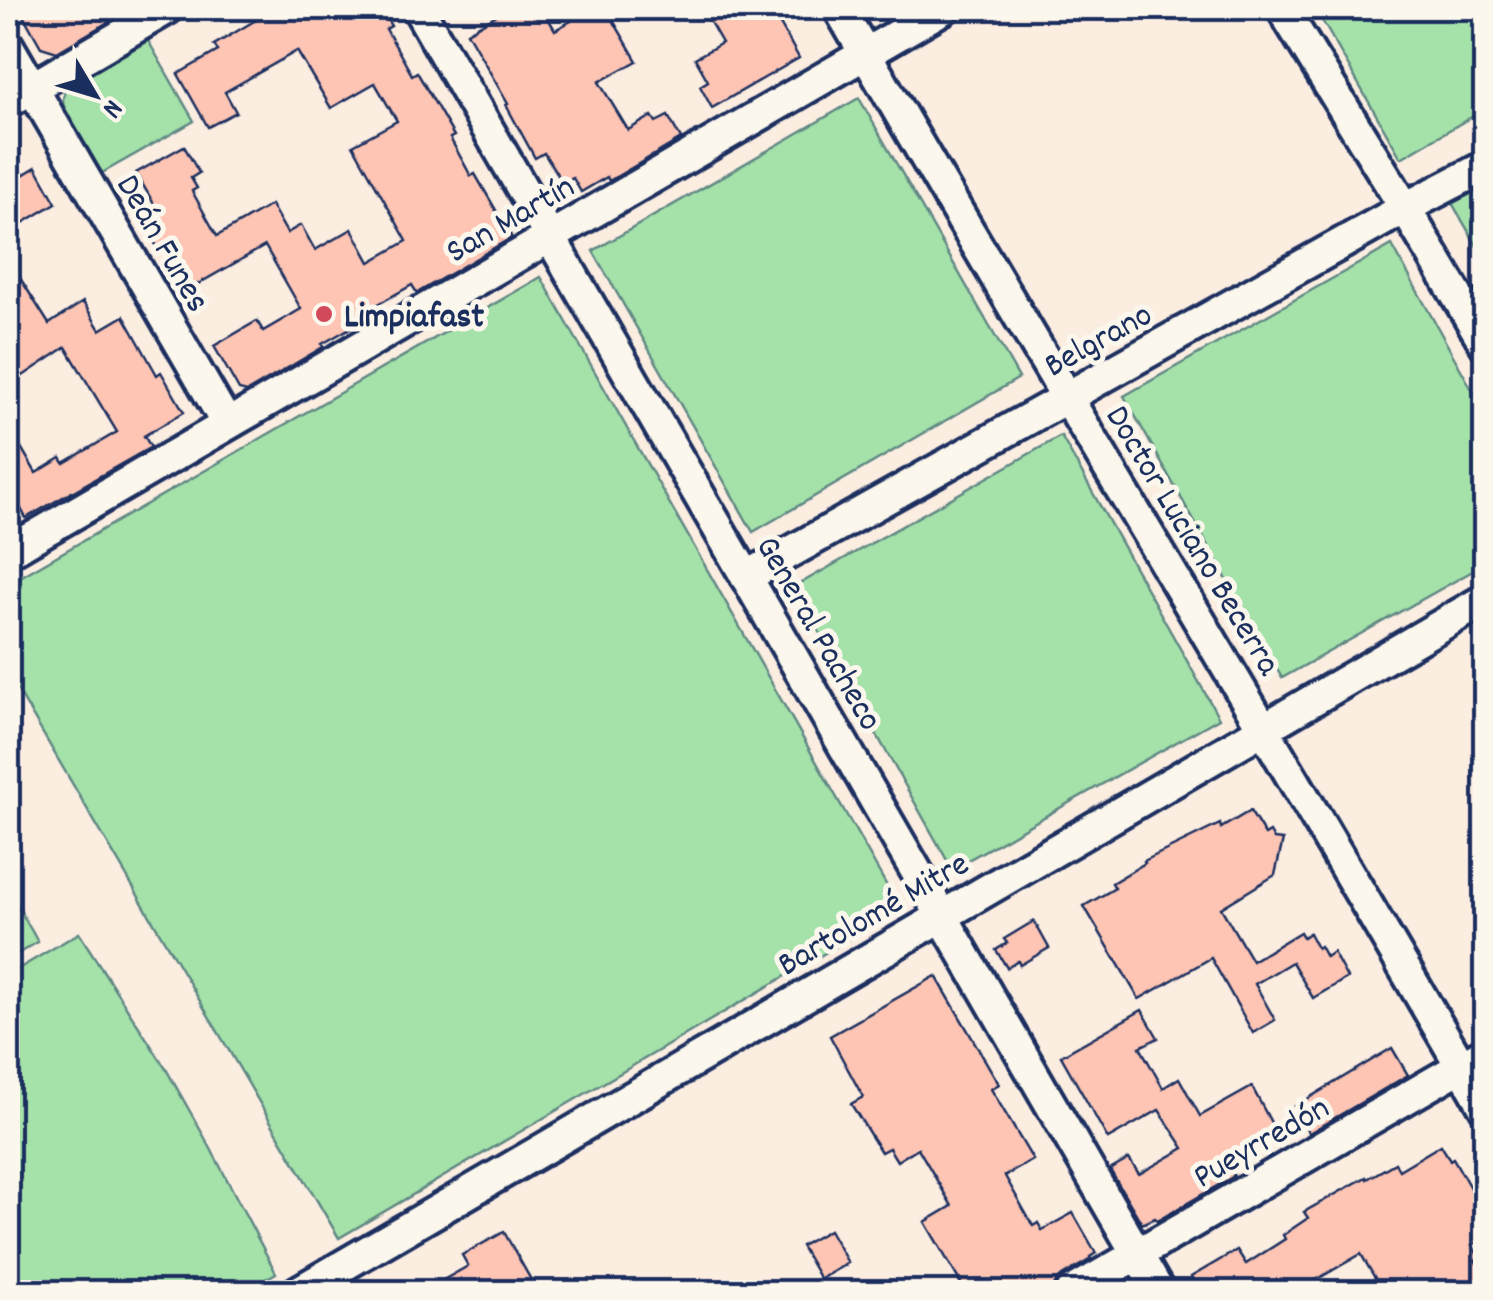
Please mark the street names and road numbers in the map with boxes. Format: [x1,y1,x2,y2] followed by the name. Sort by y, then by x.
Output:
[438,164,585,278] street label: San Martín
[101,166,220,323] street label: Deán Funes
[1036,292,1163,393] street label: Belgrano
[1090,397,1292,687] street label: Doctor Luciano Becerra
[741,528,893,741] street label: General Pacheco
[769,841,980,991] street label: Bartolomé Mitre
[1185,1085,1340,1204] street label: Pueyrredón

